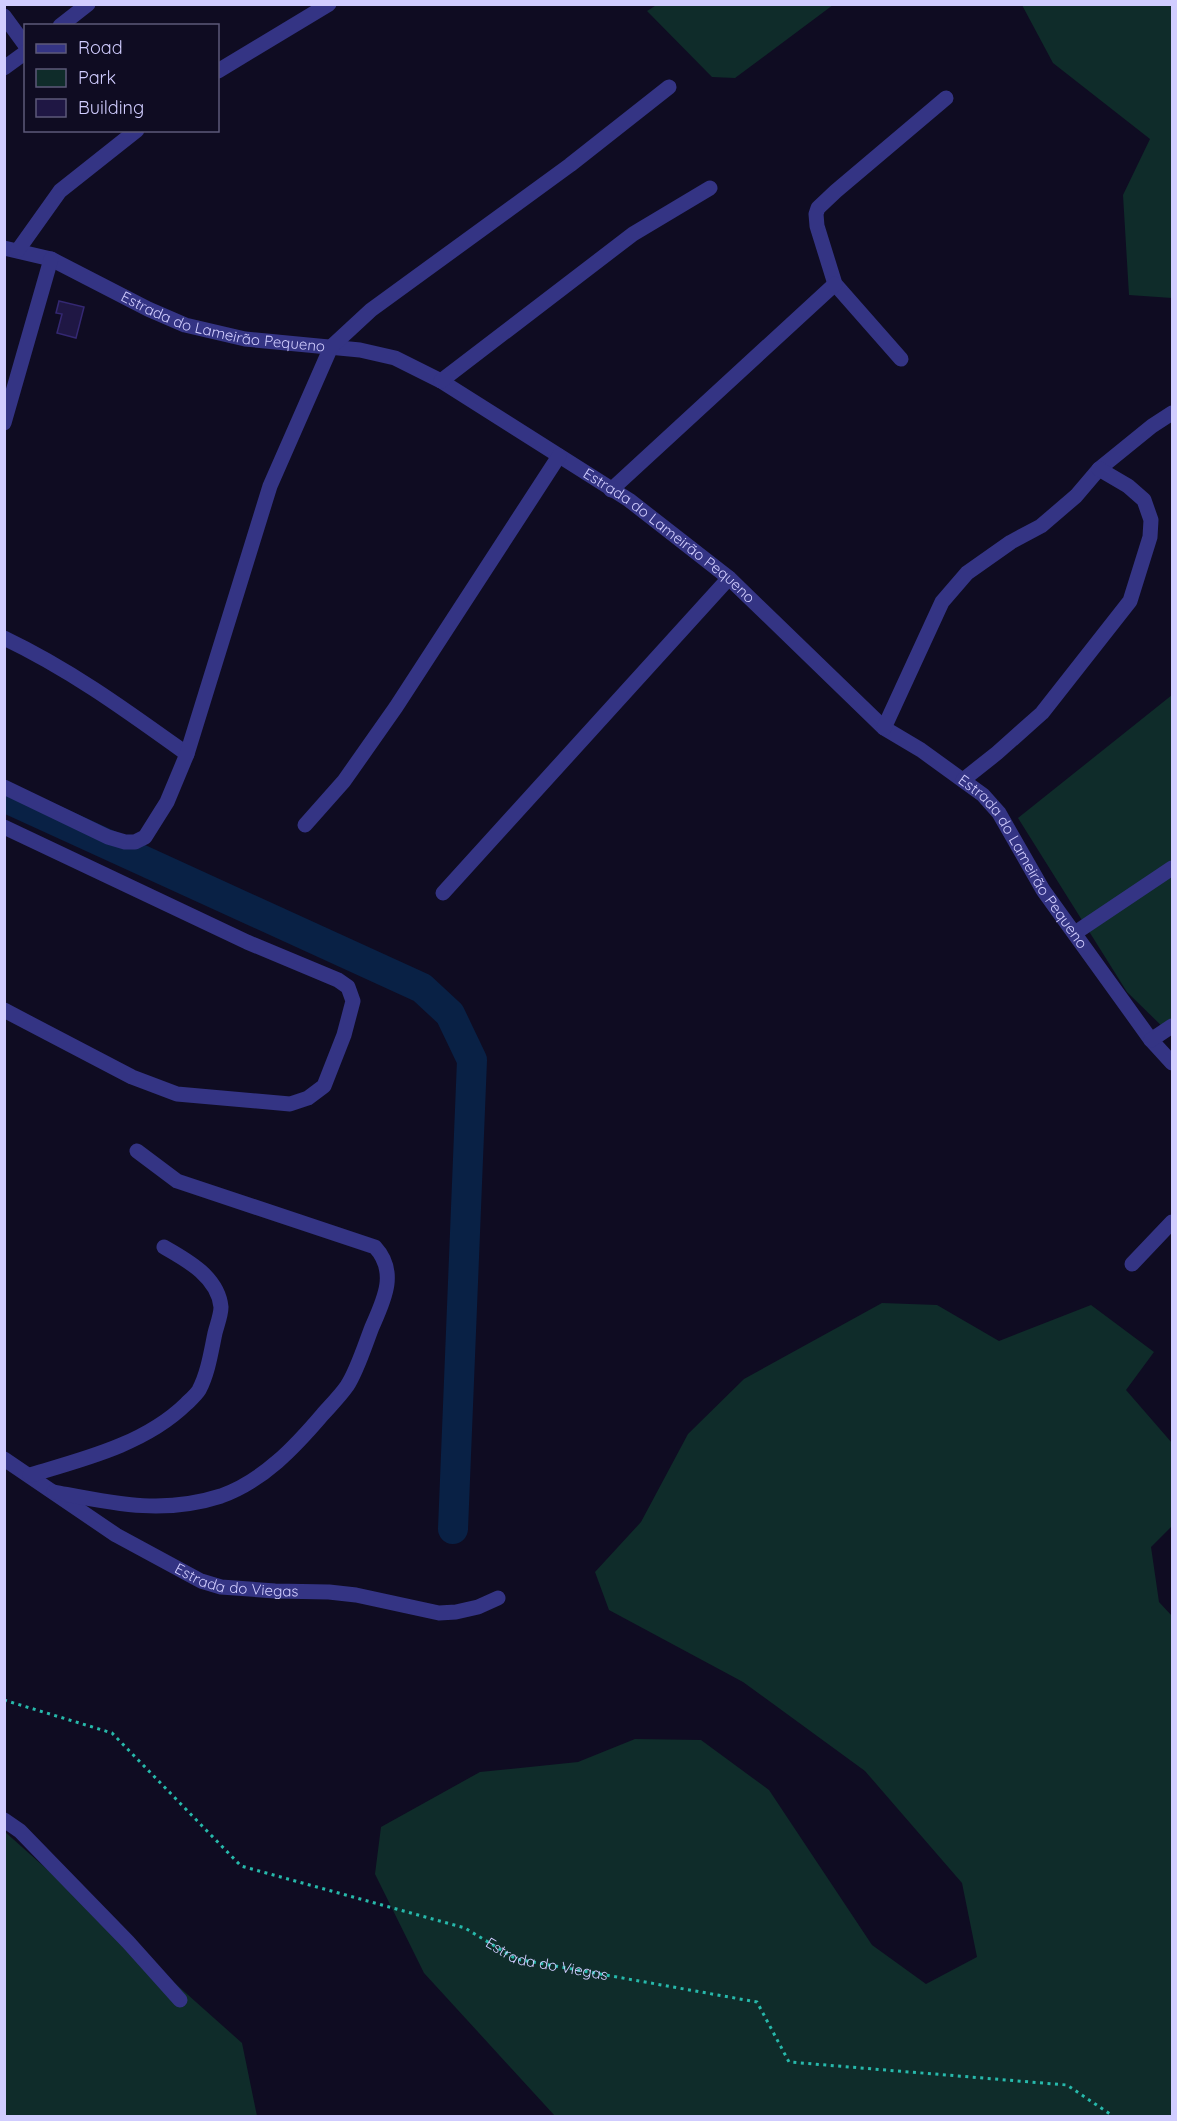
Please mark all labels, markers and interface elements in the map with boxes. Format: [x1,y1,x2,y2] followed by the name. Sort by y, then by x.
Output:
[24,24,219,132] legend
[78,36,123,59] text: Road
[78,66,116,89] text: Park
[78,96,144,119] text: Building
[118,287,326,356] street label: Estrada do Lameirão Pequeno
[580,464,759,607] street label: Estrada do Lameirão Pequeno
[955,770,1092,952] street label: Estrada do Lameirão Pequeno
[172,1559,299,1600] street label: Estrada do Viegas
[482,1933,609,1984] street label: Estrada do Viegas

